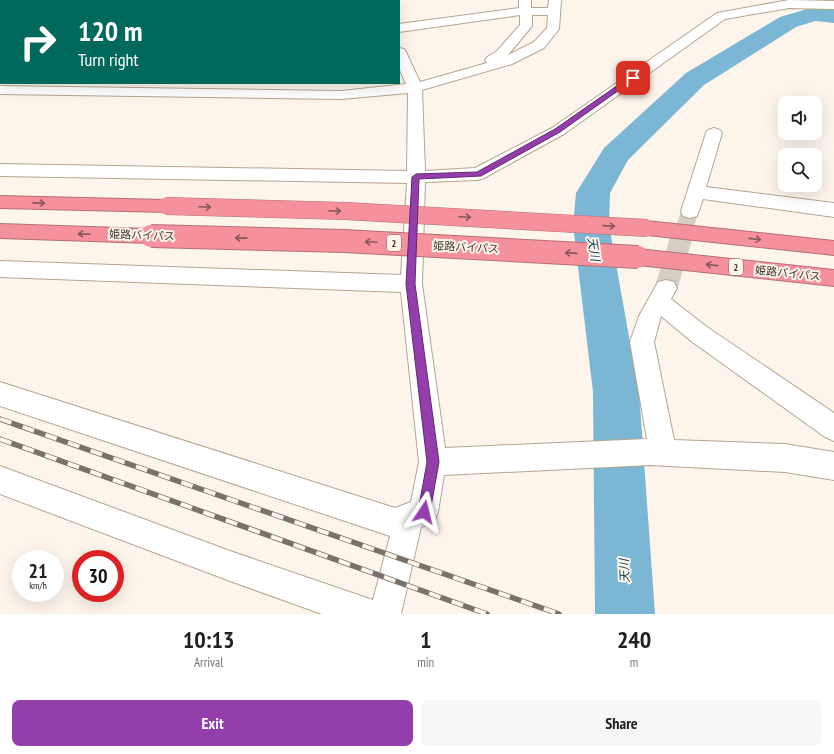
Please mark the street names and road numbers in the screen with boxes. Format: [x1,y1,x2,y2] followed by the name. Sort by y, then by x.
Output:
[109,227,175,243] street label: 姫路バイパス
[387,235,401,251] road number: 2
[433,238,499,256] street label: 姫路バイパス
[729,259,743,275] road number: 2
[755,263,821,283] street label: 姫路バイパス

